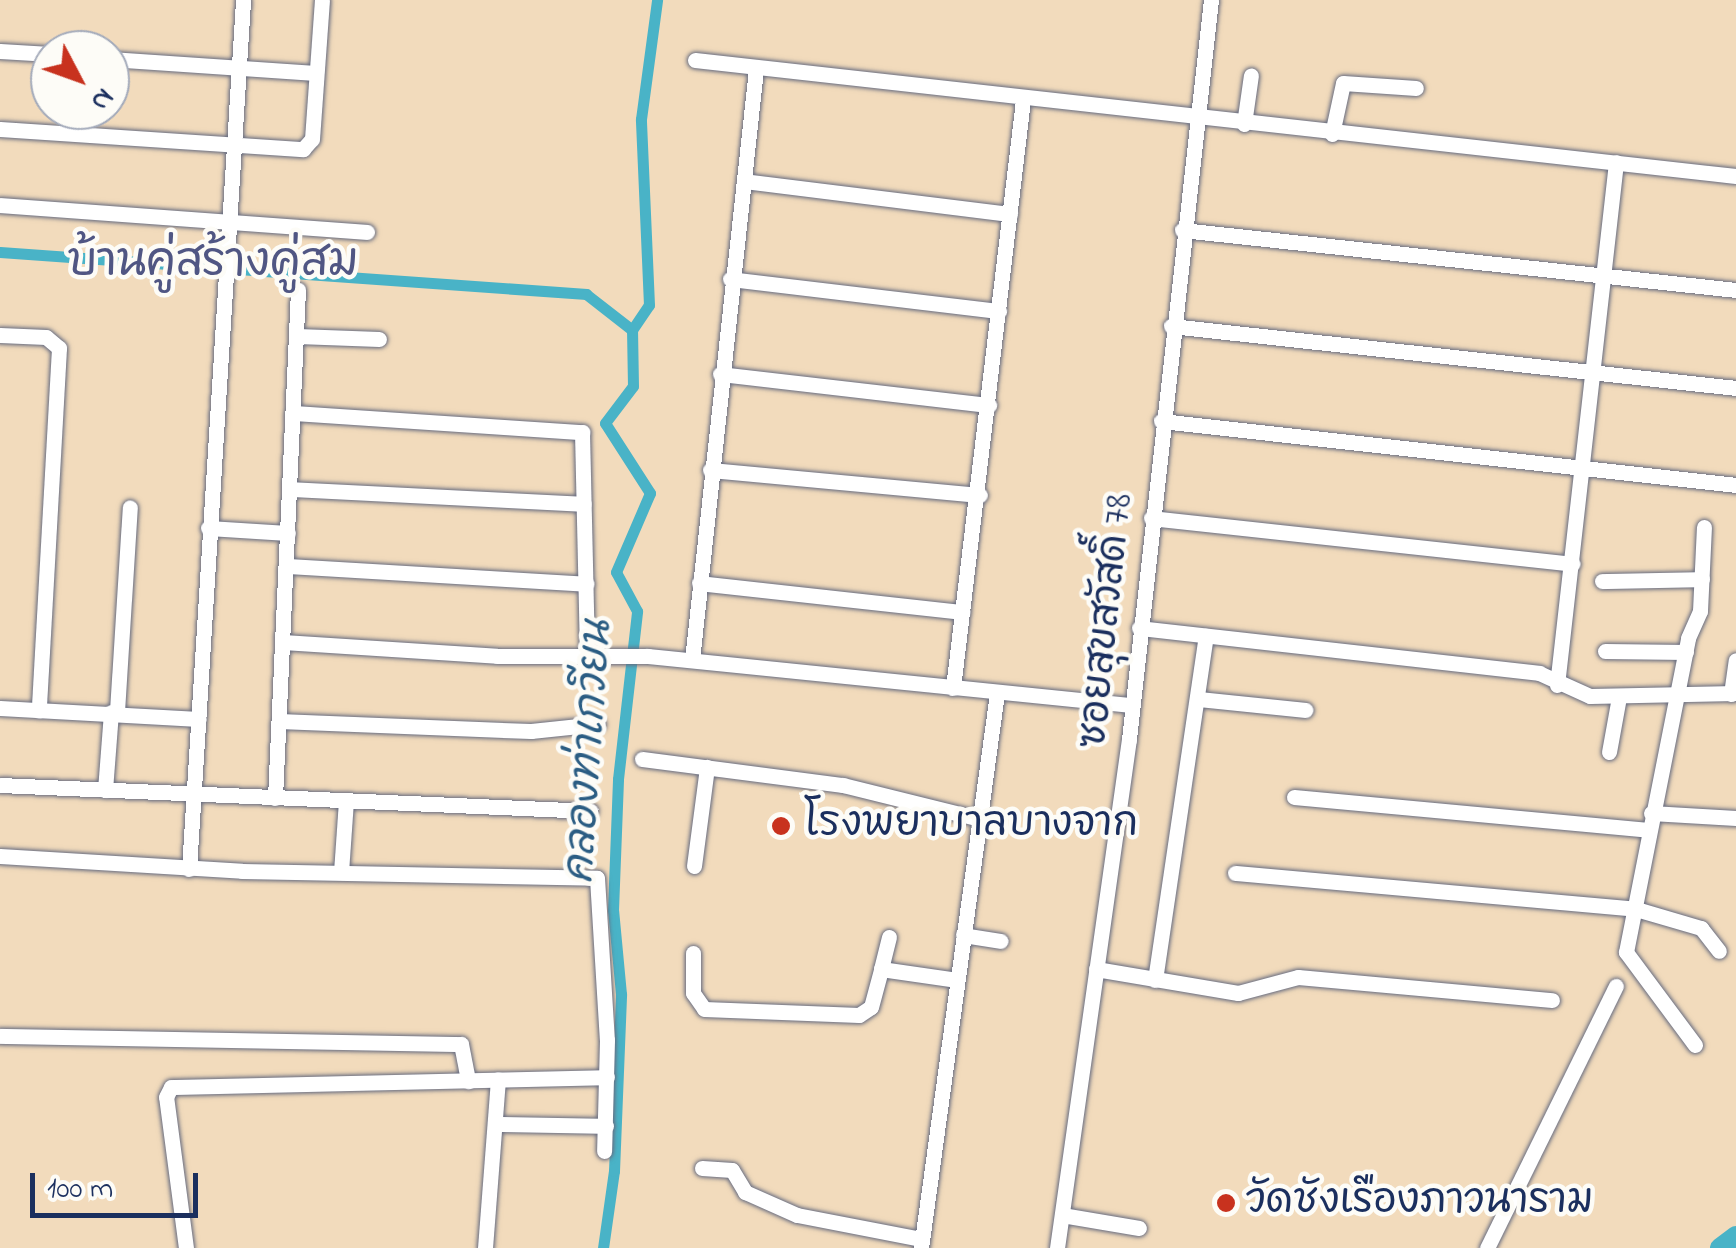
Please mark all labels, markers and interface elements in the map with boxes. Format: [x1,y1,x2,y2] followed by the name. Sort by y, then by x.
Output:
[30,30,130,130] north arrow
[80,78,123,119] text: N
[67,238,359,292] district label: บ้านคู่สร้างคู่สม
[1071,491,1145,751] street label: ซอยสุขสวัสดิ์ 78
[556,619,624,885] water label: คลองท่าเกวียน
[804,802,1138,850] place label: โรงพยาบาลบางจาก
[768,813,794,839] marker: โรงพยาบาลบางจาก
[35,1153,202,1215] scale bar
[47,1168,113,1212] text: 100 m
[1246,1179,1593,1227] place label: วัดชังเรืองภาวนาราม
[1215,1192,1237,1214] marker: วัดชังเรืองภาวนาราม

